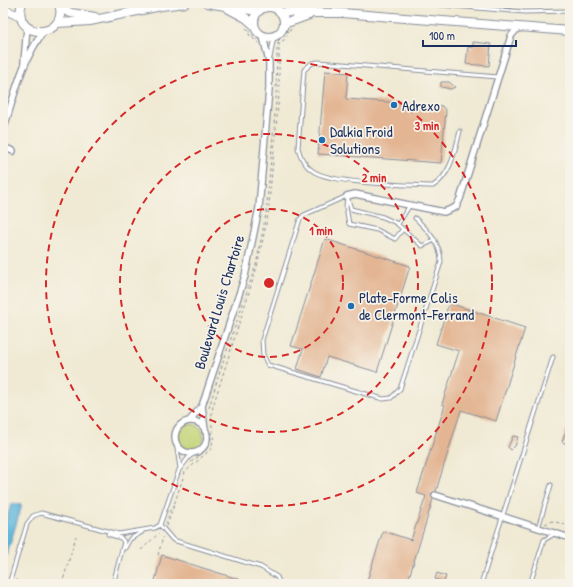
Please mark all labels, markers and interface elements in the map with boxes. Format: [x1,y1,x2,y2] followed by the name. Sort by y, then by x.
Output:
[423,22,516,48] scale bar
[429,27,455,44] text: 100 m
[402,95,440,116] place label: Adrexo
[389,100,399,110] marker: Adrexo
[415,117,440,134] text: 3 min
[330,121,393,159] place label: Dalkia Froid Solutions
[317,135,327,145] marker: Dalkia Froid Solutions
[362,169,387,186] text: 2 min
[309,222,333,239] text: 1 min
[189,232,249,372] street label: Boulevard Louis Chartoire
[262,276,276,290] centre of rings
[359,287,474,325] place label: Plate-Forme Colis de Clermont-Ferrand
[346,301,356,311] marker: Plate-Forme Colis de Clermont-Ferrand

